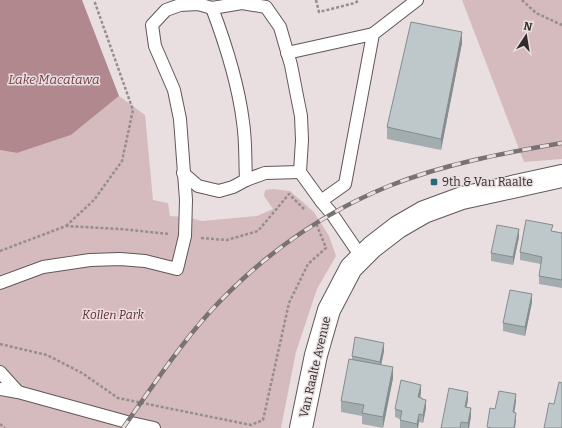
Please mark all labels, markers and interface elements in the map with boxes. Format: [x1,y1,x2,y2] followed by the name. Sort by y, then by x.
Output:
[506,16,546,56] north arrow
[522,19,534,34] text: N
[8,72,100,87] water label: Lake Macatawa
[442,175,533,189] place label: 9th & Van Raalte
[429,177,439,187] marker: 9th & Van Raalte
[82,308,144,322] park label: Kollen Park
[297,315,333,419] street label: Van Raalte Avenue

